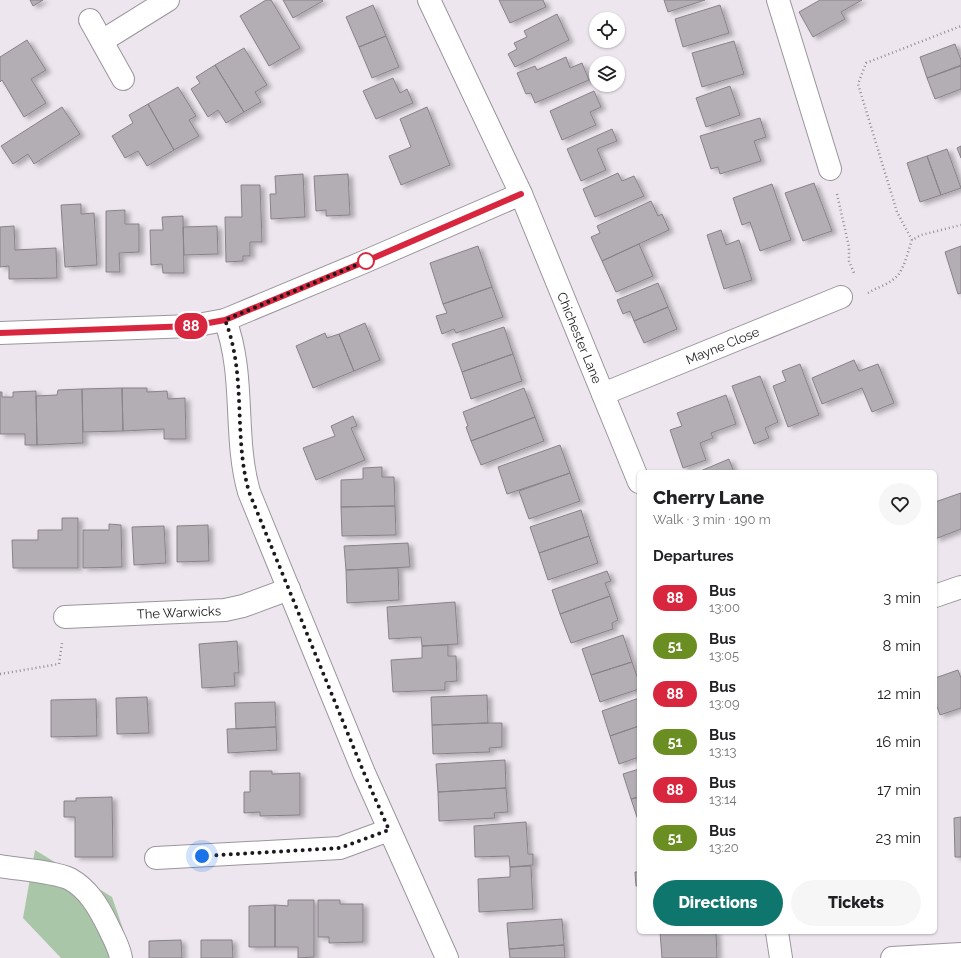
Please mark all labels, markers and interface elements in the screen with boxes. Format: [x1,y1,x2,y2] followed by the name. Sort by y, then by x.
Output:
[589,12,625,92] map controls
[589,12,625,48] button: locate
[589,56,625,92] button: layers
[357,252,375,270] unlabelled marker
[554,290,605,386] street label: Chichester Lane
[173,313,209,339] line badge: 88
[183,318,199,334] text: 88
[684,324,762,367] street label: Mayne Close
[879,483,921,525] button: heart
[653,486,764,508] text: Cherry Lane
[653,512,771,527] text: Walk · 3 min · 190 m
[653,547,734,565] text: Departures
[709,582,736,600] text: Bus
[883,589,921,607] text: 3 min
[667,590,683,606] text: 88
[709,600,740,615] text: 13:00
[136,603,221,622] street label: The Warwicks
[709,630,736,648] text: Bus
[882,637,921,655] text: 8 min
[668,638,682,654] text: 51
[709,648,739,663] text: 13:05
[709,678,736,696] text: Bus
[877,685,921,703] text: 12 min
[667,686,683,702] text: 88
[709,696,740,711] text: 13:09
[709,726,736,744] text: Bus
[876,733,921,751] text: 16 min
[668,734,682,750] text: 51
[709,744,736,759] text: 13:13
[709,774,736,792] text: Bus
[877,781,921,799] text: 17 min
[667,782,683,798] text: 88
[709,792,737,807] text: 13:14
[709,822,736,840] text: Bus
[876,829,921,847] text: 23 min
[668,830,682,846] text: 51
[709,840,739,855] text: 13:20
[192,846,212,866] your location
[653,880,783,926] button: Directions
[791,880,921,926] button: Tickets

